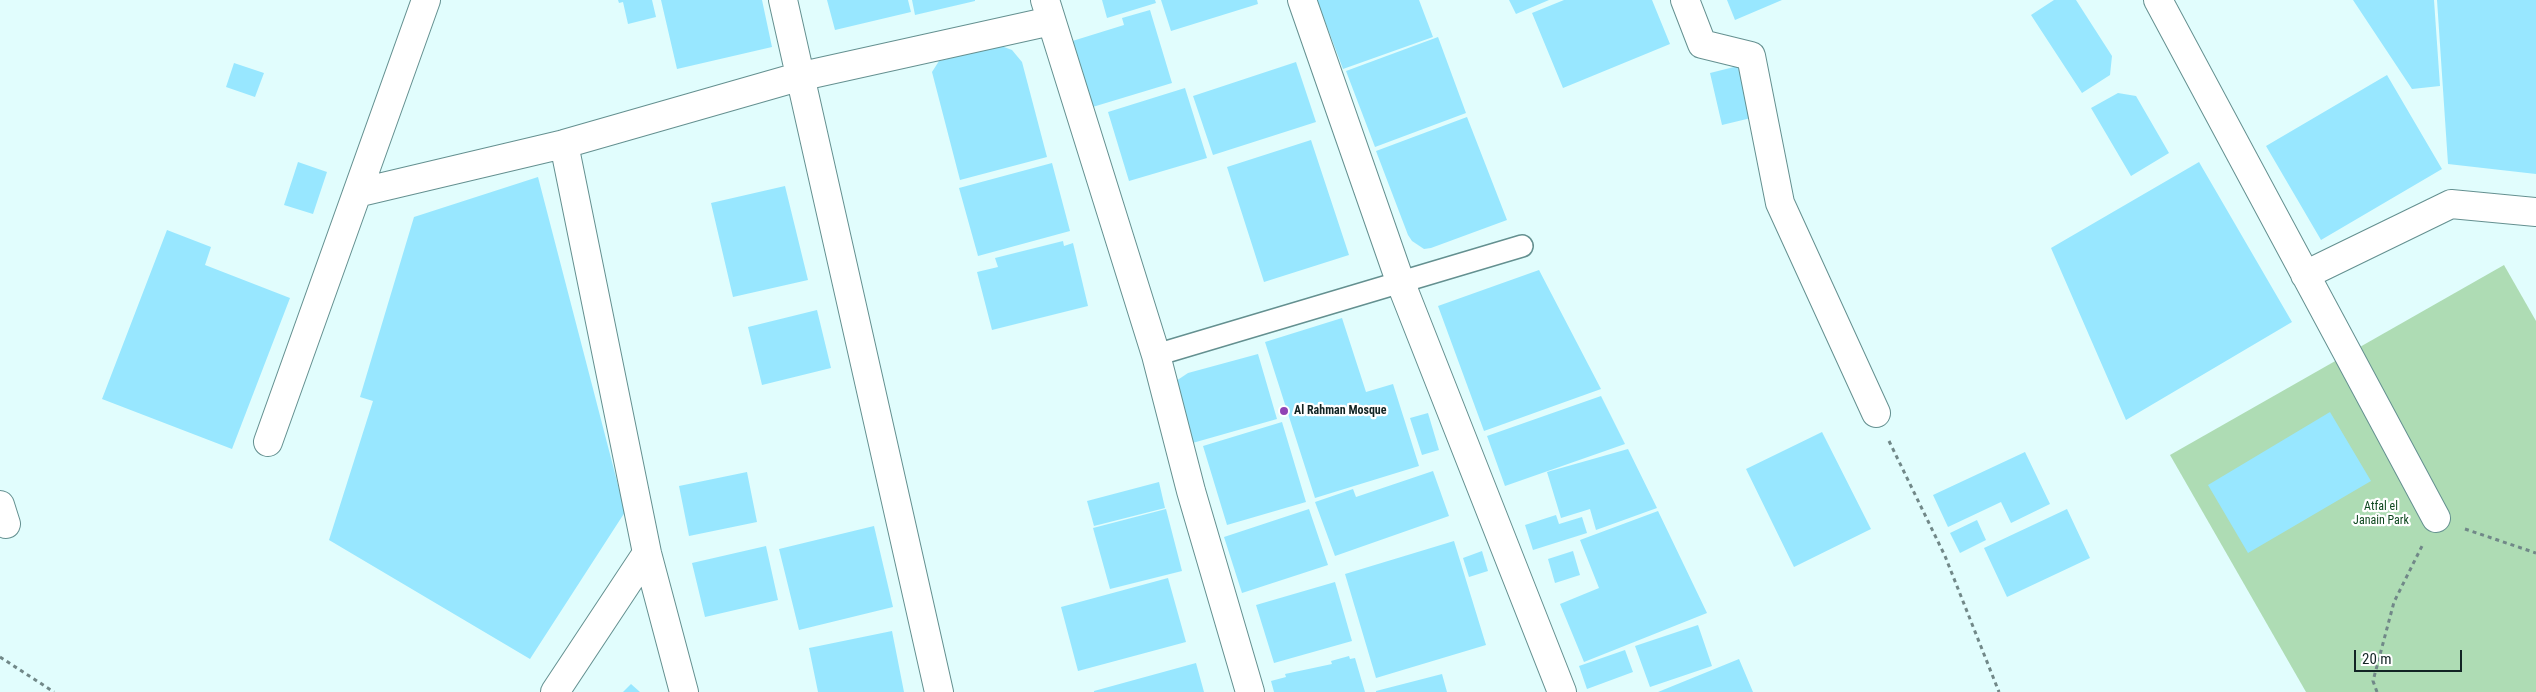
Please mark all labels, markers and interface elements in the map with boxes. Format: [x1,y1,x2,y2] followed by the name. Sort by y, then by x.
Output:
[1294,404,1387,418] place label: Al Rahman Mosque
[1278,405,1290,417] marker: Al Rahman Mosque
[2353,500,2409,528] park label: Atfal el Janain Park
[2356,640,2464,672] scale bar
[2362,650,2392,668] text: 20 m

